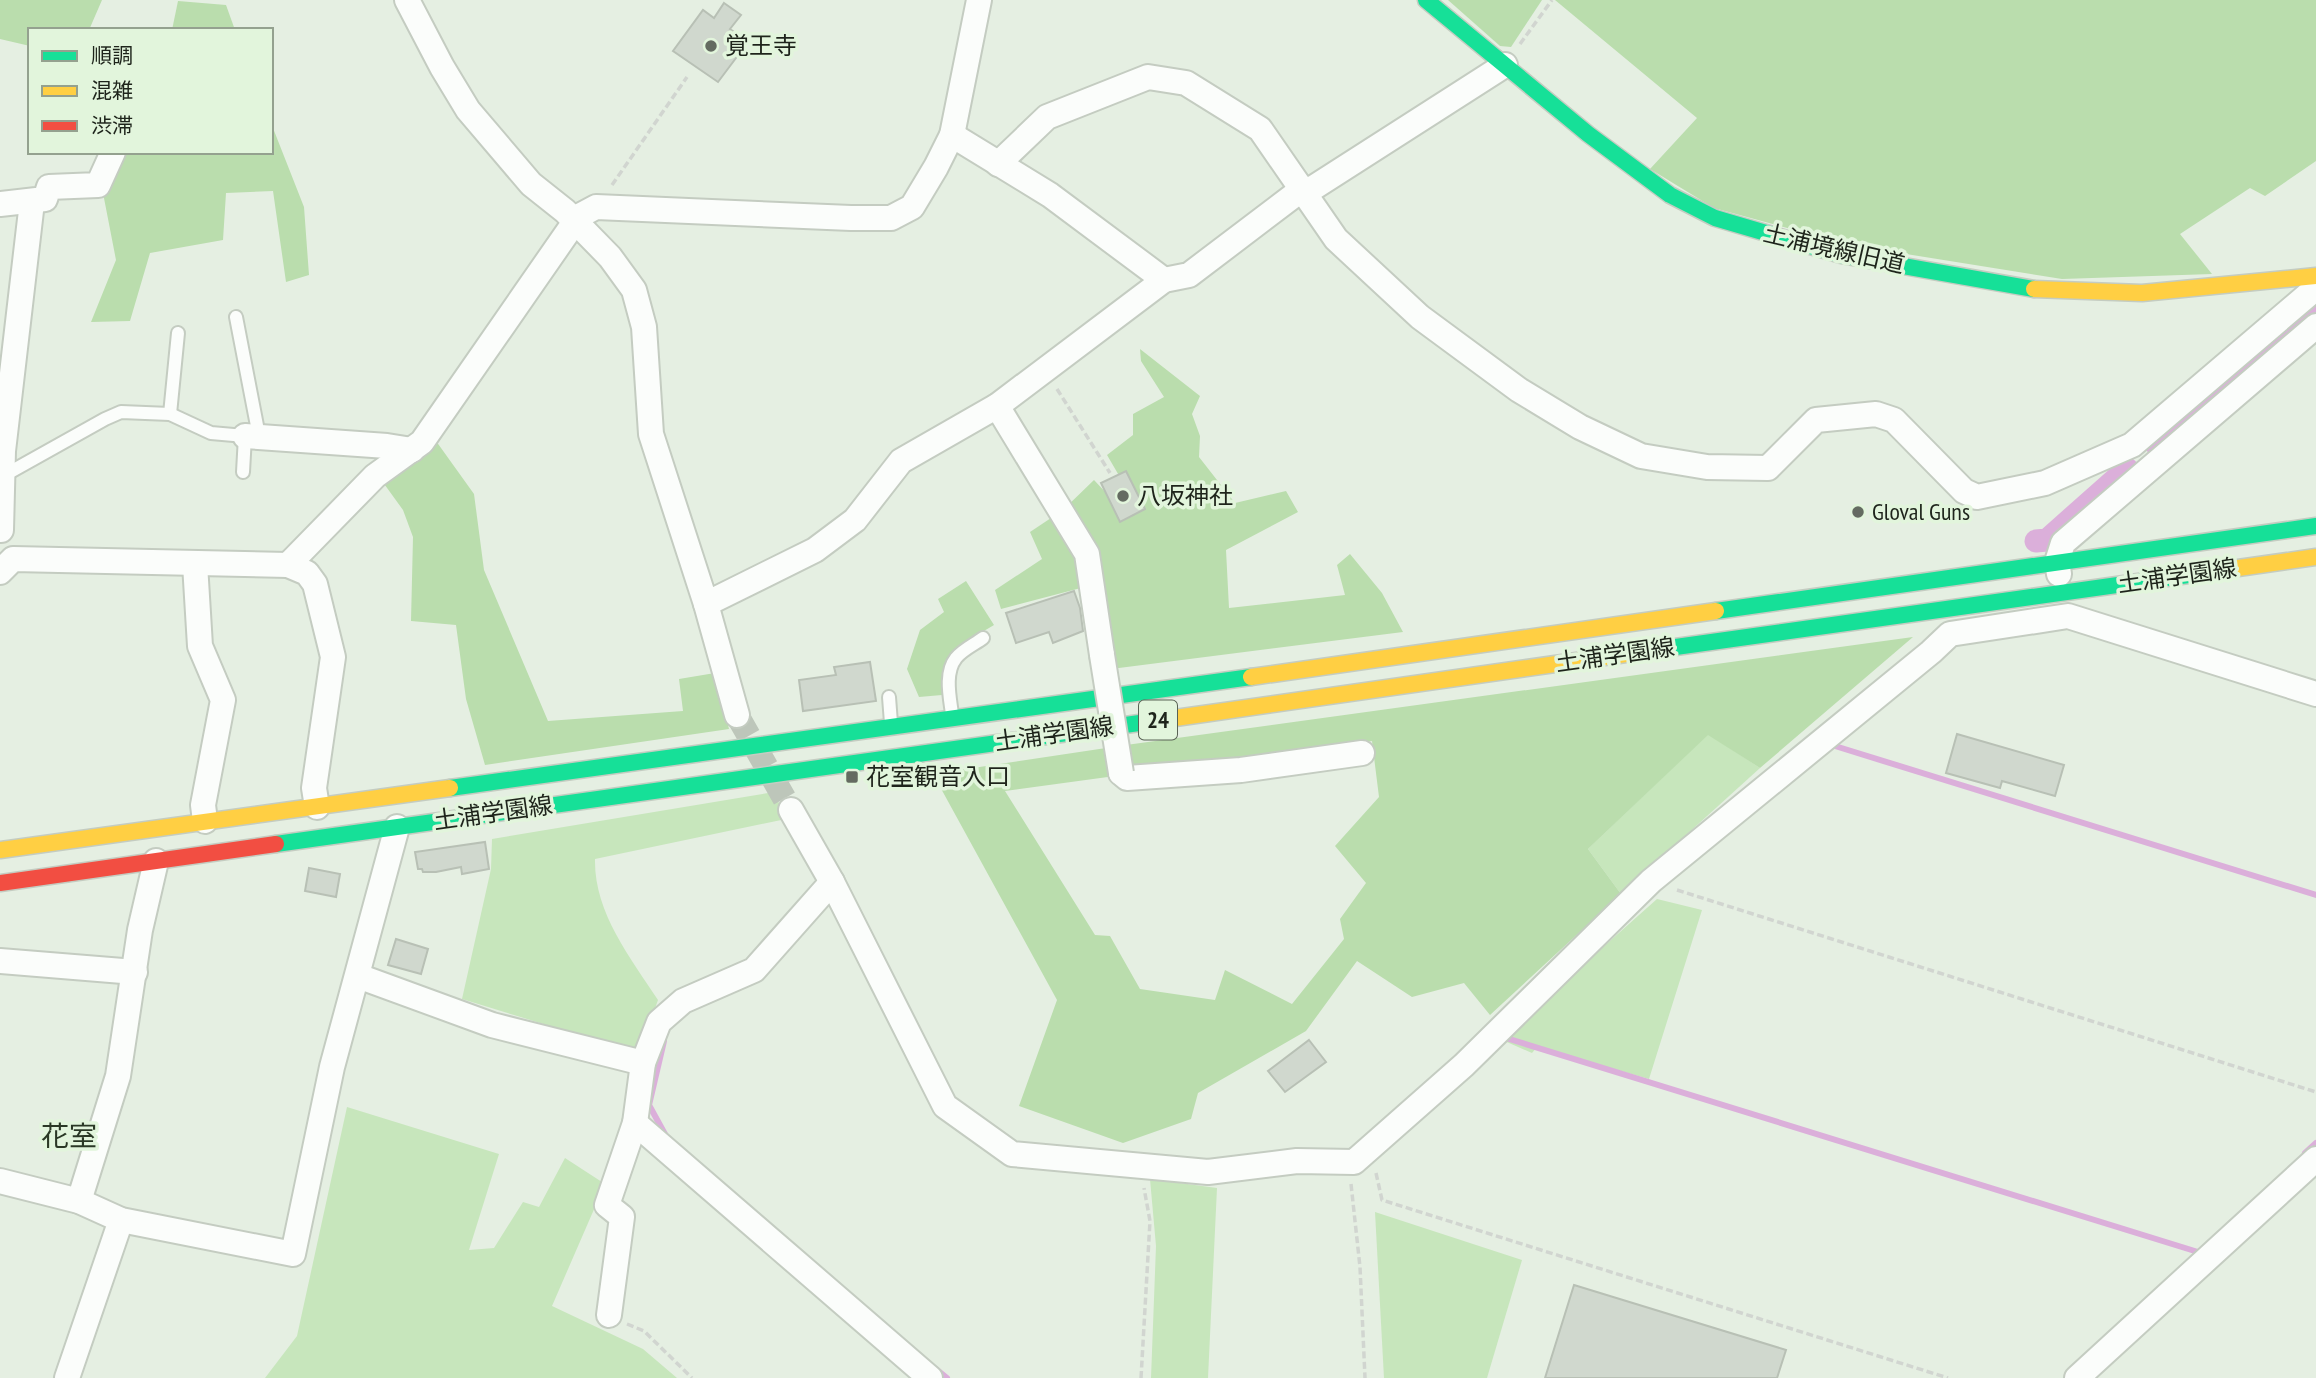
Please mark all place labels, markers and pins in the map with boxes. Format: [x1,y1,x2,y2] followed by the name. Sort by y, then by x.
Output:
[725,30,797,61] place label: 覚王寺
[703,38,719,54] marker: 覚王寺
[1137,480,1233,511] place label: 八坂神社
[1115,488,1131,504] marker: 八坂神社
[1872,496,1970,527] place label: Gloval Guns
[1850,504,1866,520] marker: Gloval Guns
[866,761,1010,792] place label: 花室観音入口
[844,769,860,785] marker: 花室観音入口

